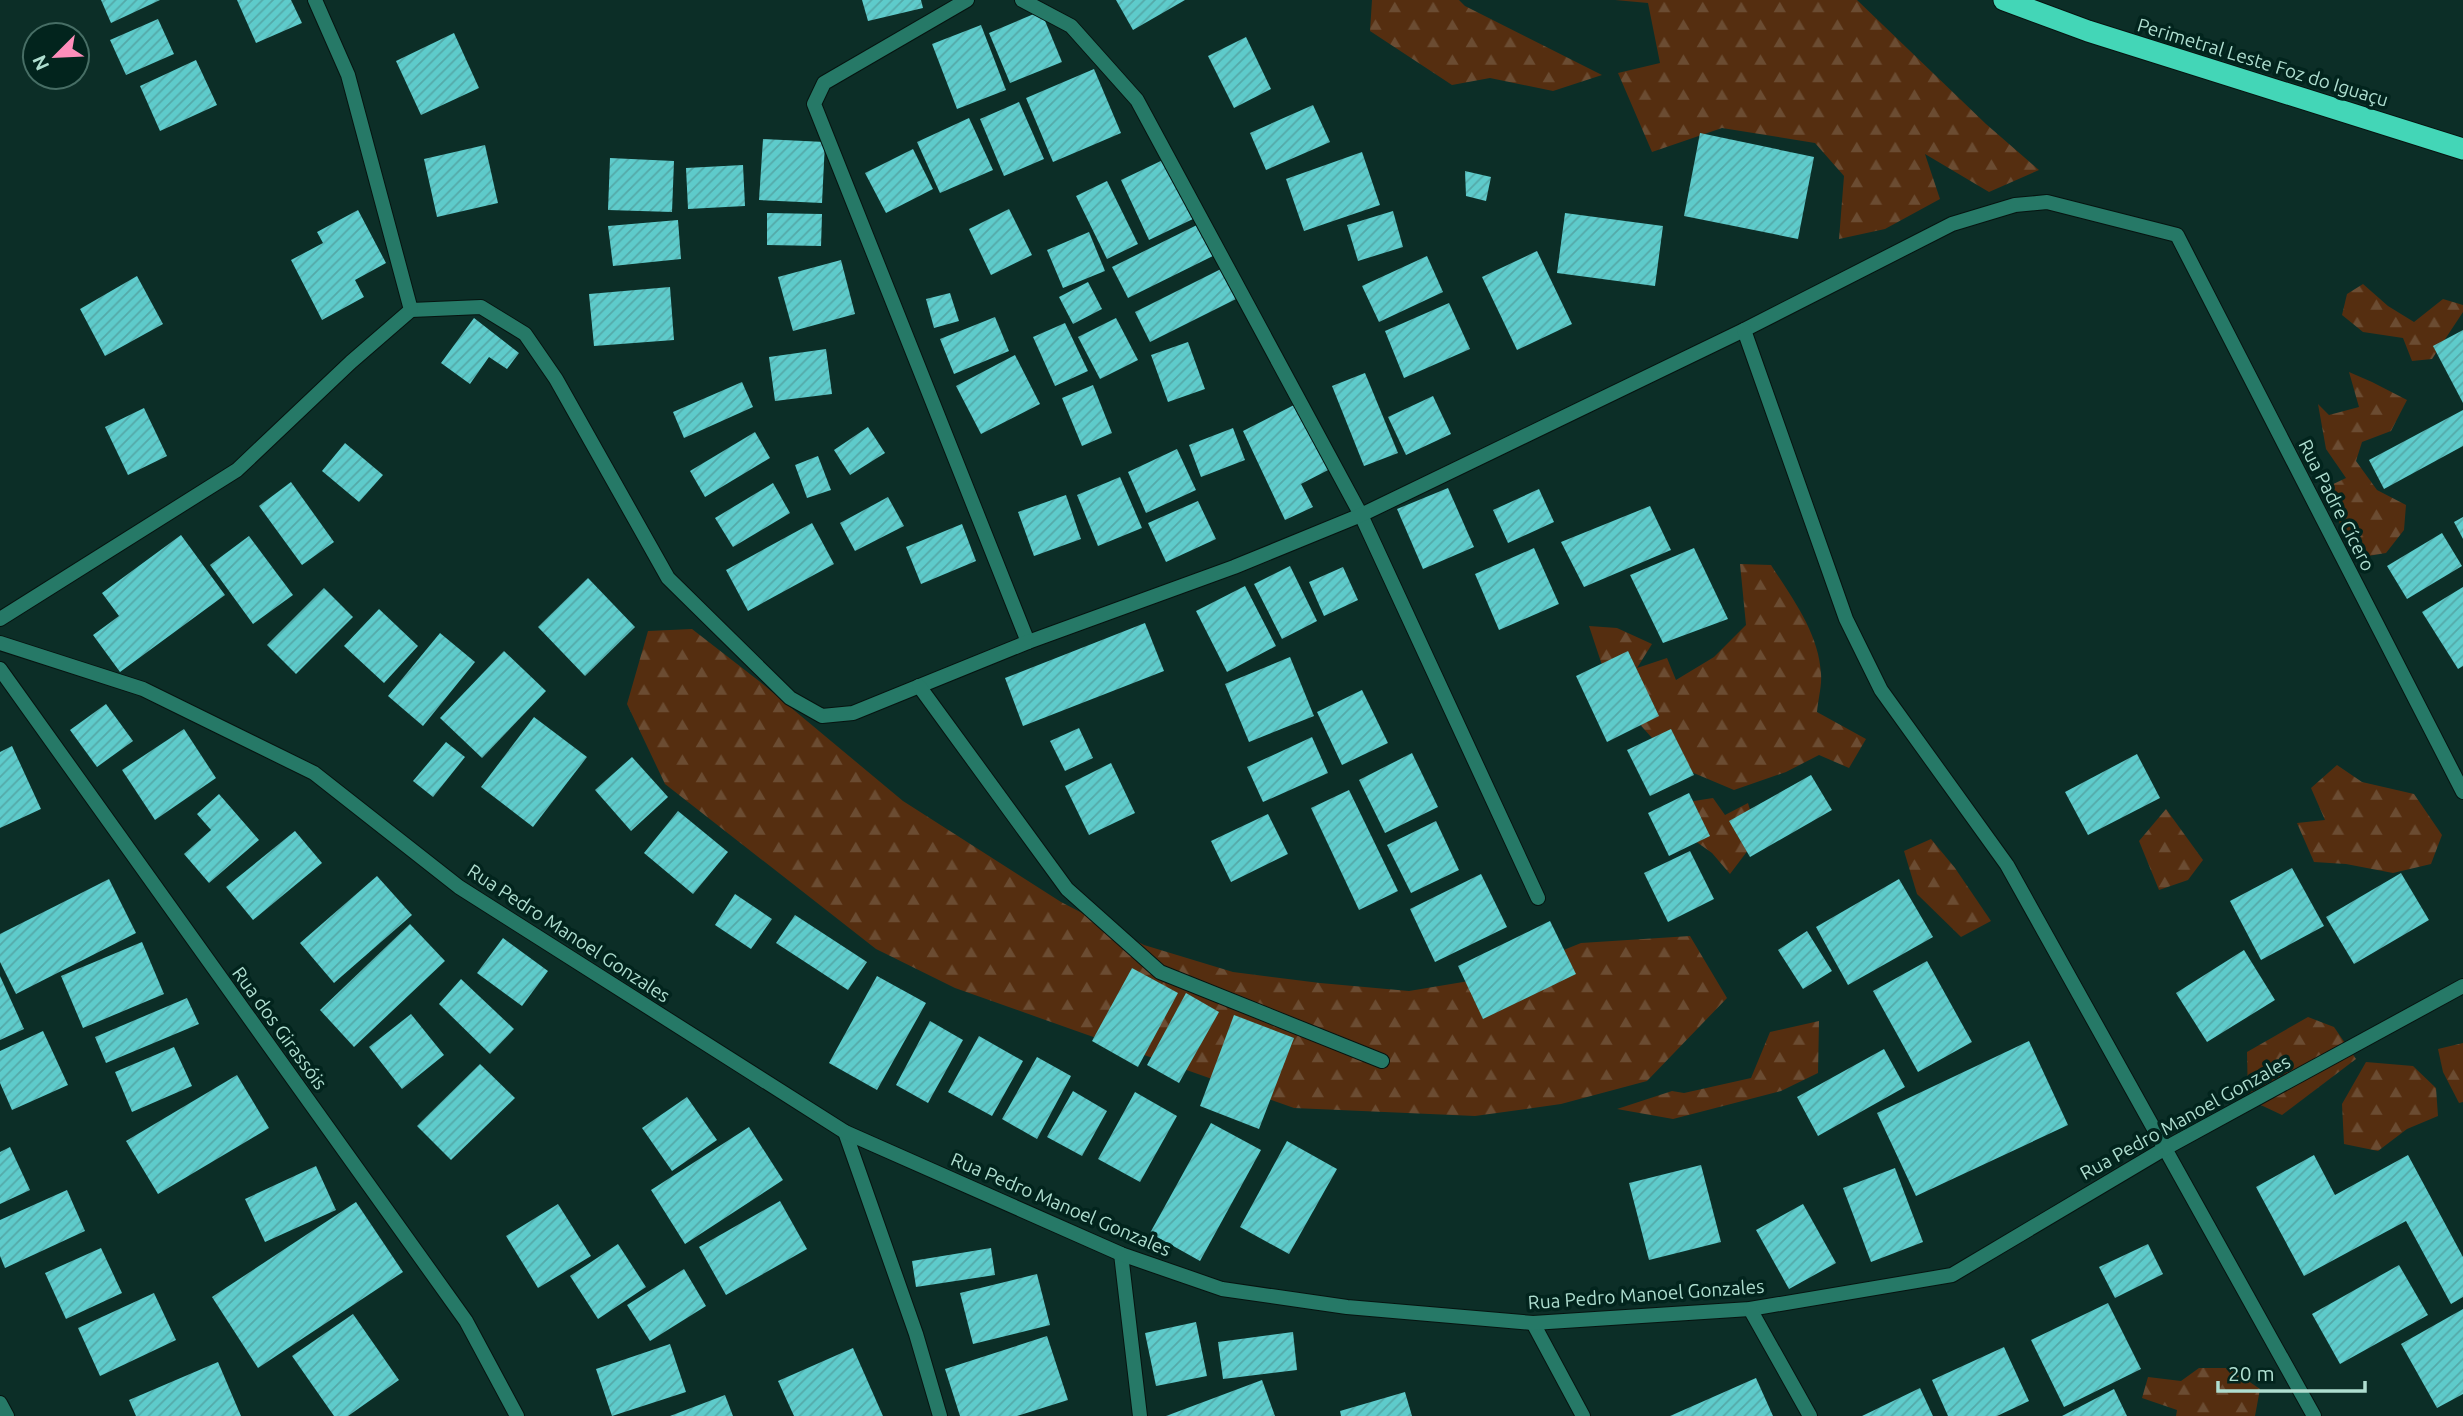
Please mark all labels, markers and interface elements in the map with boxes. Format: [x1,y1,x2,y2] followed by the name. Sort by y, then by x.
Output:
[2135,13,2391,111] street label: Perimetral Leste Foz do Iguaçu
[21,21,91,91] north arrow
[28,52,53,74] text: N
[2294,436,2380,574] street label: Rua Padre Cícero
[464,859,674,1007] street label: Rua Pedro Manoel Gonzales
[228,962,332,1094] street label: Rua dos Girassóis
[2076,1050,2294,1184] street label: Rua Pedro Manoel Gonzales
[948,1148,1174,1260] street label: Rua Pedro Manoel Gonzales
[1527,1275,1765,1313] street label: Rua Pedro Manoel Gonzales
[2218,1350,2365,1394] scale bar
[2228,1361,2275,1385] text: 20 m

